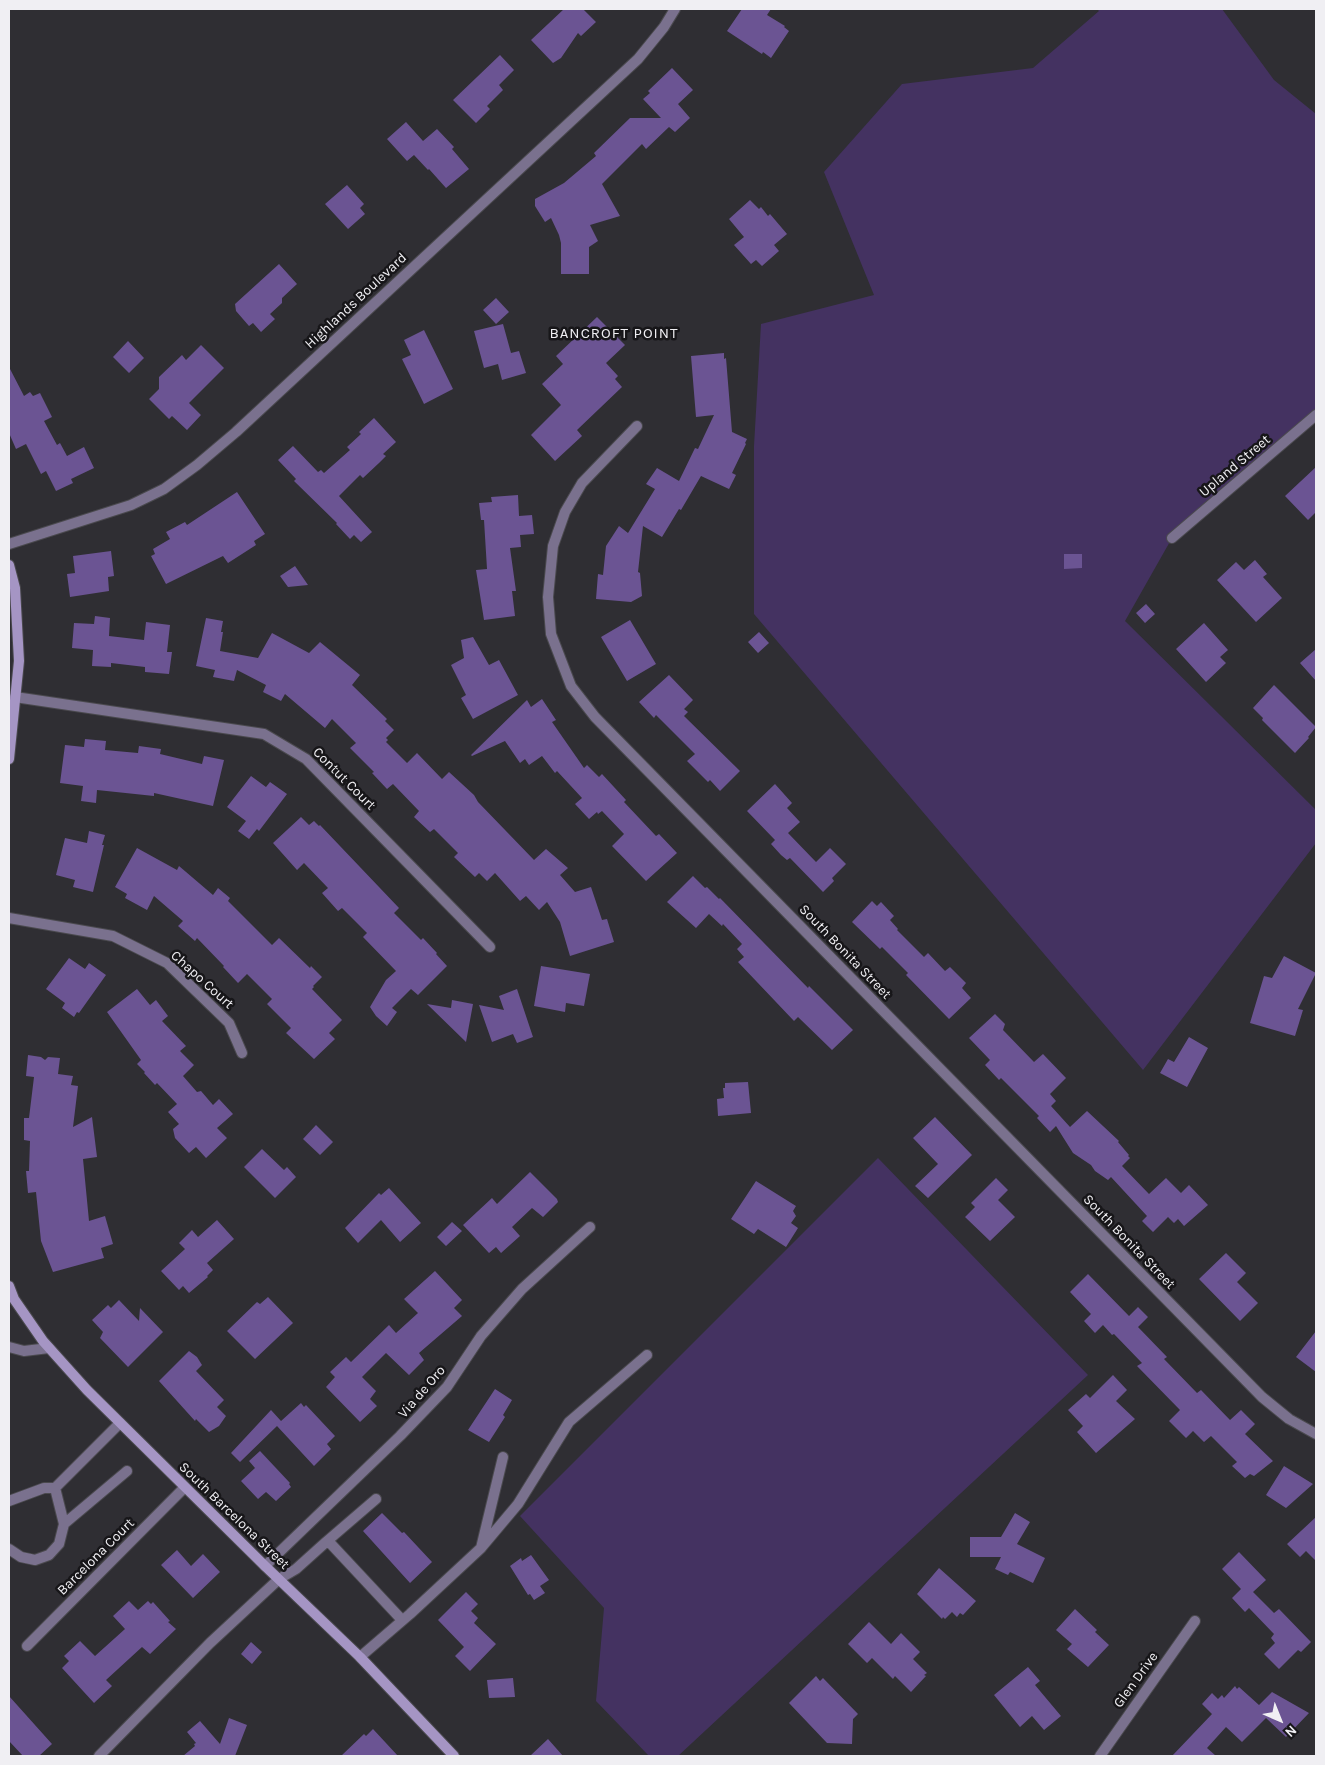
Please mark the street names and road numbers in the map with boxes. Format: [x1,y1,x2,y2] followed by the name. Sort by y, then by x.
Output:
[302,250,410,352] street label: Highlands Boulevard
[1196,431,1274,501] street label: Upland Street
[309,744,379,814] street label: Contut Court
[795,901,895,1003] street label: South Bonita Street
[167,947,237,1013] street label: Chapo Court
[1079,1191,1179,1293] street label: South Bonita Street
[395,1362,449,1422] street label: Via de Oro
[175,1459,293,1573] street label: South Barcelona Street
[54,1515,138,1599] street label: Barcelona Court
[1110,1649,1162,1711] street label: Glen Drive

